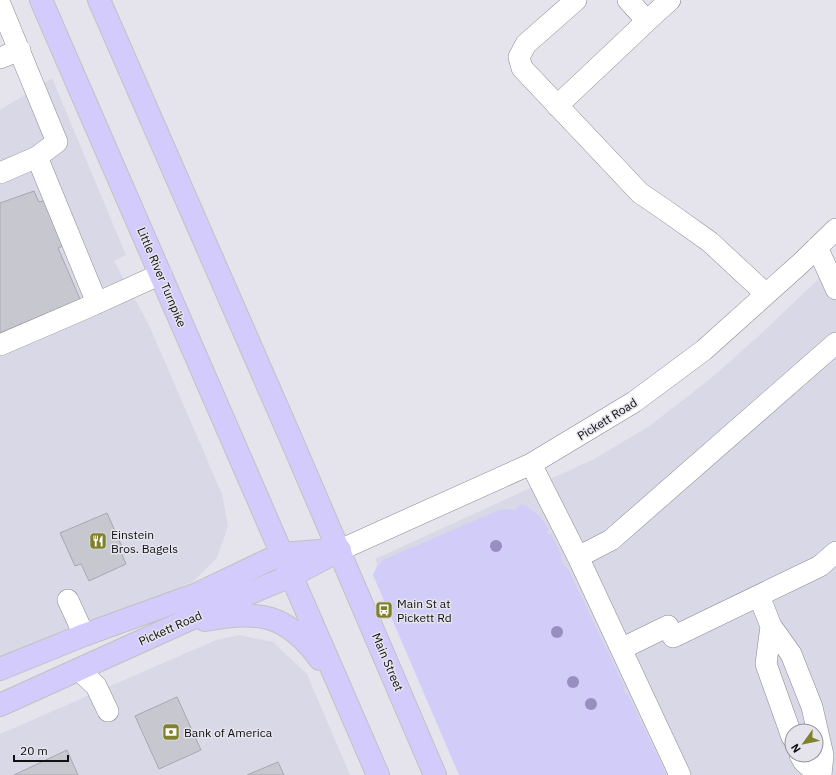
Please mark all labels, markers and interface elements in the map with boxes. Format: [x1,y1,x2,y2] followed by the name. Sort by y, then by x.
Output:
[134,225,190,330] street label: Little River Turnpike
[574,395,640,443] street label: Pickett Road
[111,527,178,556] place label: Einstein Bros. Bagels
[88,531,108,551] restaurant icon: Einstein Bros. Bagels
[397,596,452,625] place label: Main St at Pickett Rd
[374,600,394,620] bus stop icon: Main St at Pickett Rd
[136,607,204,649] street label: Pickett Road
[369,631,407,693] street label: Main Street
[161,722,181,742] bank icon: Bank of America
[784,723,824,763] north arrow
[184,725,273,740] place label: Bank of America
[14,737,68,763] scale bar
[788,741,804,756] text: N
[20,743,48,758] text: 20 m

